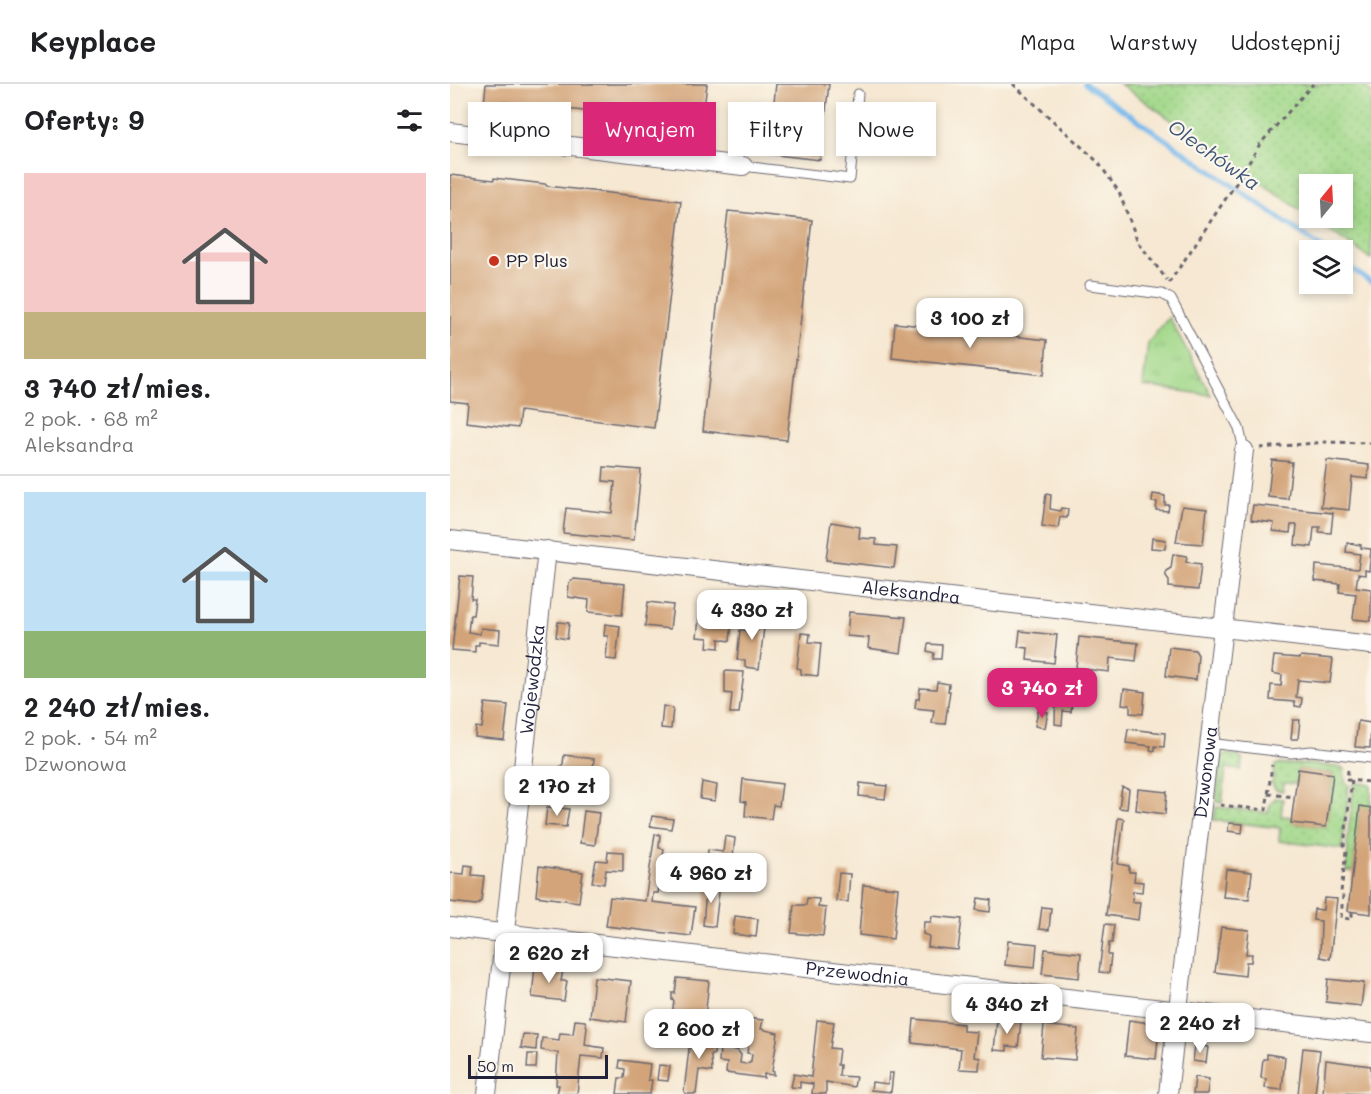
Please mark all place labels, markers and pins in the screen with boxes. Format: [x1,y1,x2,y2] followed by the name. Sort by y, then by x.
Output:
[506,248,568,272] place label: PP Plus
[487,254,501,268] marker: PP Plus
[908,298,1032,349] pin: 3 100 zł
[690,590,814,641] pin: 4 330 zł
[980,668,1104,719] pin: 3 740 zł
[495,766,619,817] pin: 2 170 zł
[649,853,773,904] pin: 4 960 zł
[487,933,611,984] pin: 2 620 zł
[945,984,1069,1035] pin: 4 340 zł
[1138,1003,1262,1054] pin: 2 240 zł
[637,1009,761,1060] pin: 2 600 zł

